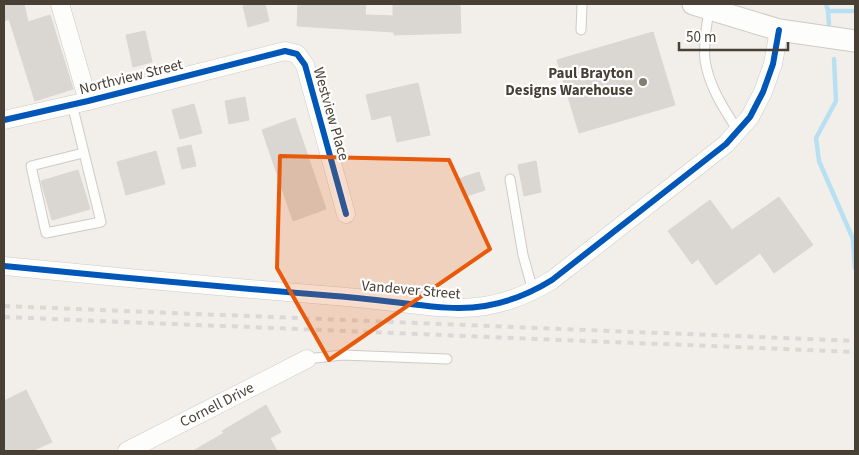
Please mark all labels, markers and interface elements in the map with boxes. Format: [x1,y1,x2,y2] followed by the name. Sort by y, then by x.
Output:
[679,20,788,52] scale bar
[686,27,716,48] text: 50 m
[77,54,185,100] street label: Northview Street
[505,63,633,101] place label: Paul Brayton Designs Warehouse
[308,65,354,163] street label: Westview Place
[637,76,649,88] marker: Paul Brayton Designs Warehouse
[361,275,461,305] street label: Vandever Street
[176,377,258,433] street label: Cornell Drive

